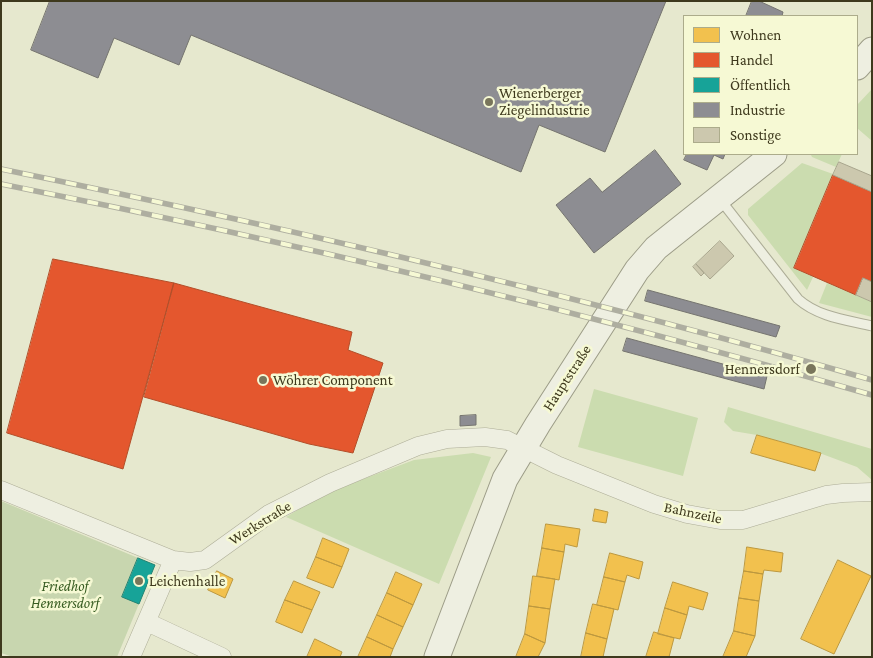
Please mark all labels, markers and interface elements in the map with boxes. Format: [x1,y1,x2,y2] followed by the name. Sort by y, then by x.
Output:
[683,15,858,155] legend
[730,27,781,43] text: Wohnen
[730,52,773,68] text: Handel
[730,77,791,93] text: Öffentlich
[499,84,590,119] place label: Wienerberger Ziegelindustrie
[483,96,495,108] marker: Wienerberger Ziegelindustrie
[730,102,785,118] text: Industrie
[730,127,781,143] text: Sonstige
[539,342,595,414] street label: Hauptstraße
[725,360,800,378] place label: Hennersdorf
[804,362,818,376] marker: Hennersdorf
[273,371,393,389] place label: Wöhrer Component
[257,374,269,386] marker: Wöhrer Component
[226,497,294,549] street label: Werkstraße
[662,498,724,528] street label: Bahnzeile
[149,572,225,590] place label: Leichenhalle
[133,575,145,587] marker: Leichenhalle
[31,577,99,612] park label: Friedhof Hennersdorf

